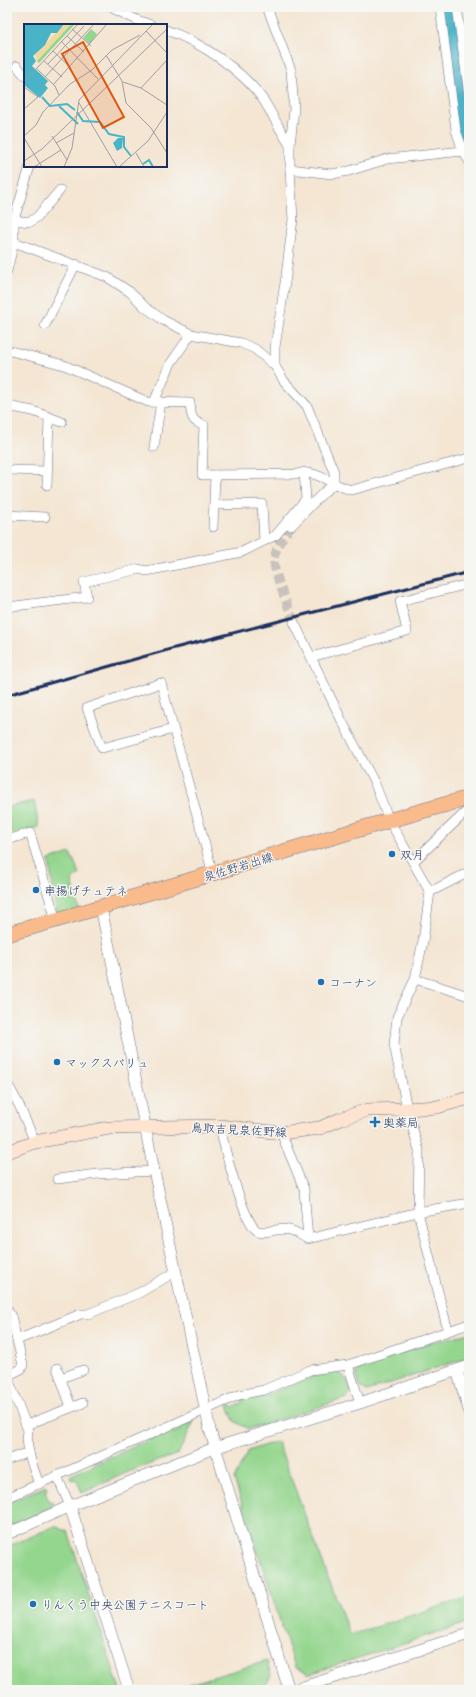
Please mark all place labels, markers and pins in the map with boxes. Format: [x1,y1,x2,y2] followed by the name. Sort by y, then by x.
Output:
[400,846,424,862] place label: 双月
[387,849,397,859] marker: 双月
[44,882,128,898] place label: 串揚げチュテネ
[31,885,41,895] marker: 串揚げチュテネ
[329,974,377,990] place label: コーナン
[316,977,326,987] marker: コーナン
[65,1054,149,1070] place label: マックスバリュ
[52,1057,62,1067] marker: マックスバリュ
[383,1114,419,1130] place label: 奥薬局
[370,1117,380,1127] marker: 奥薬局
[41,1596,209,1612] place label: りんくう中央公園テニスコート
[28,1599,38,1609] marker: りんくう中央公園テニスコート

